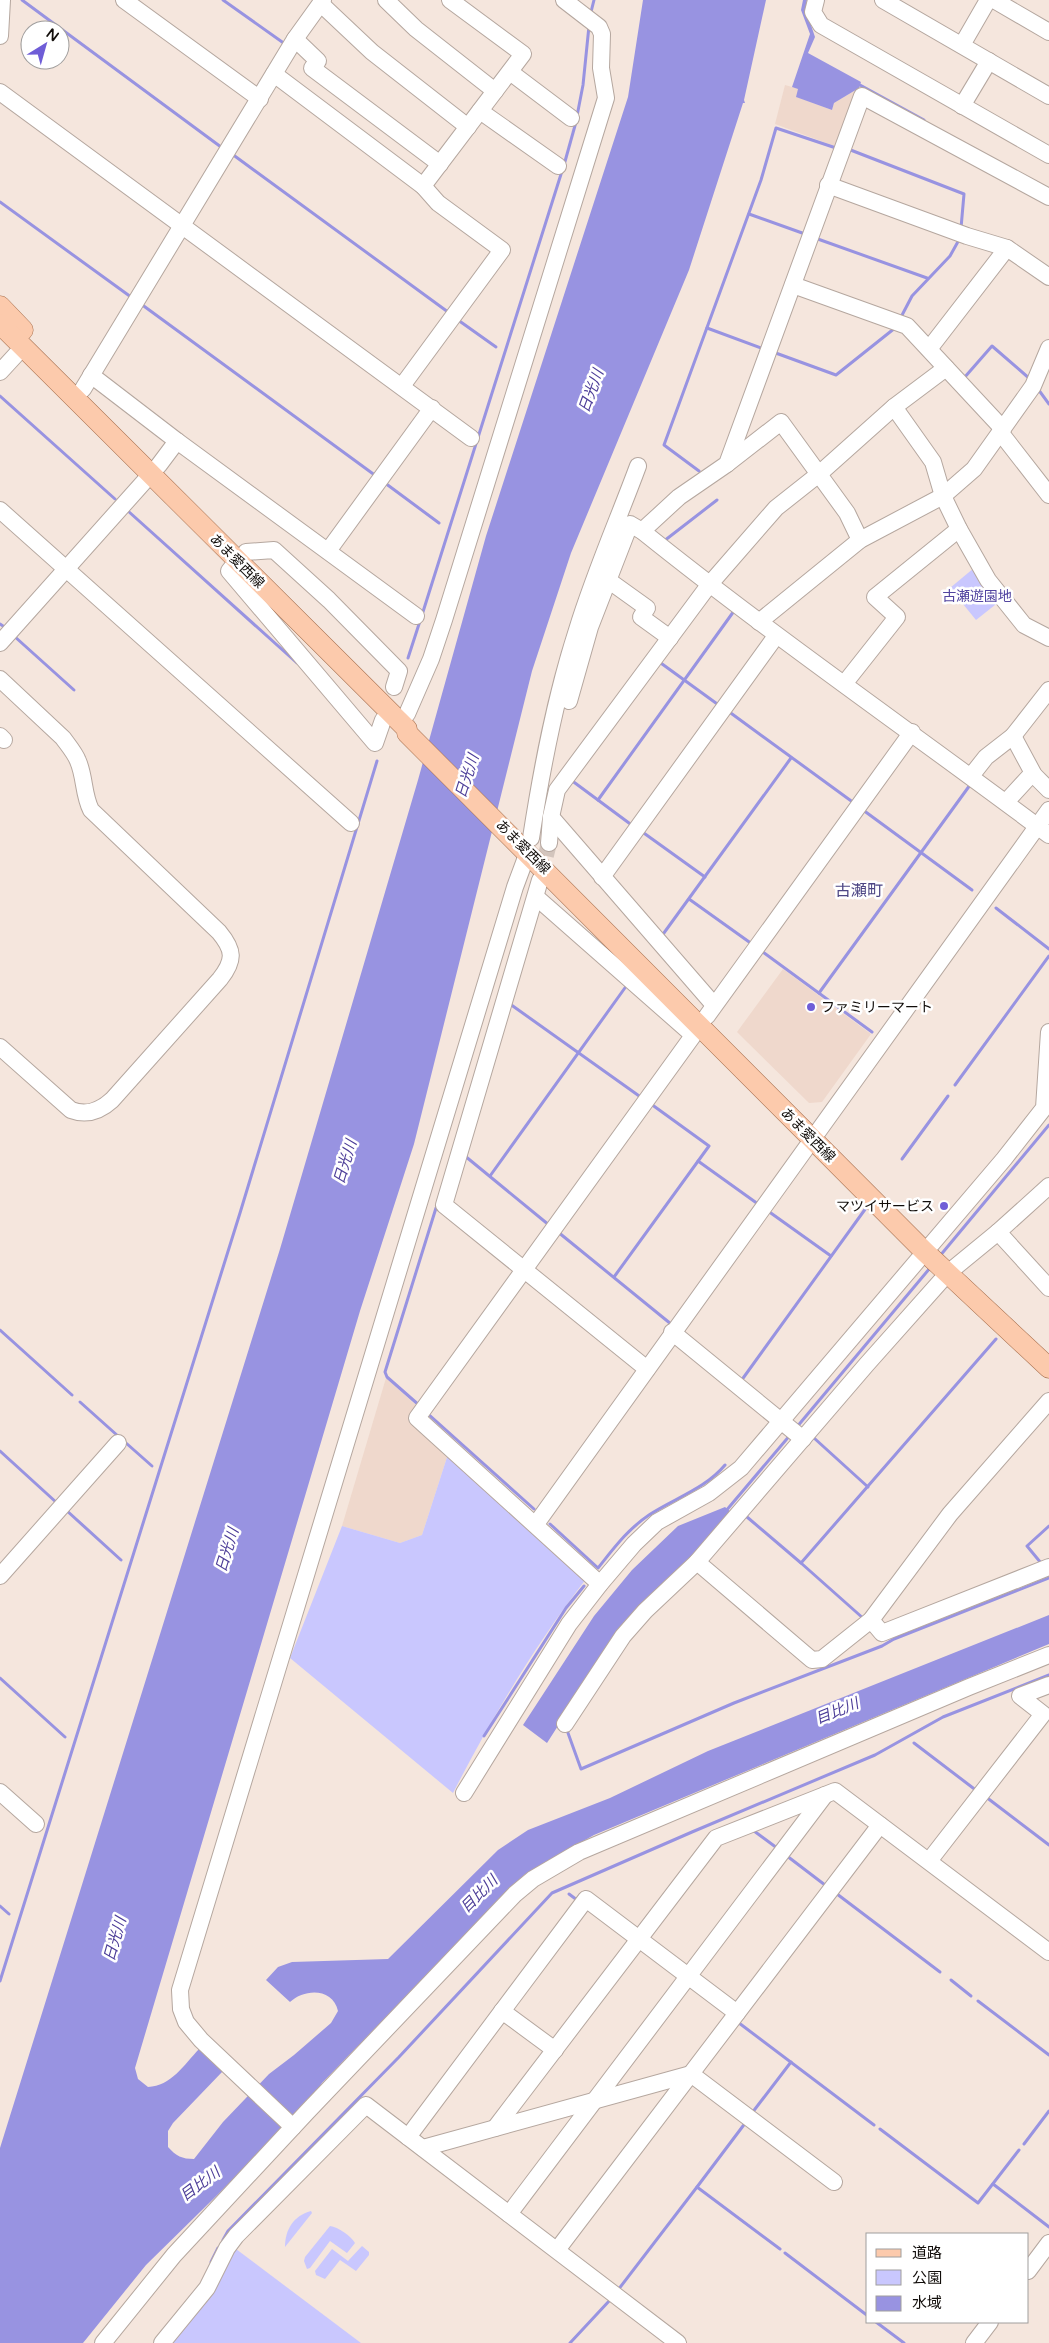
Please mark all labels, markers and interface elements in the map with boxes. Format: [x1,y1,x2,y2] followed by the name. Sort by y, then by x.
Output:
[20,20,70,70] north arrow
[43,25,62,45] text: N
[575,365,608,415] water label: 日光川
[206,530,268,592] street label: あま愛西線
[942,588,1012,605] park label: 古瀬遊園地
[451,750,483,800] water label: 日光川
[492,816,554,878] street label: あま愛西線
[835,881,883,901] district label: 古瀬町
[821,999,933,1016] place label: ファミリーマート
[805,1001,817,1013] marker: ファミリーマート
[777,1104,839,1166] street label: あま愛西線
[330,1136,361,1186] water label: 日光川
[836,1198,934,1215] place label: マツイサービス
[938,1200,950,1212] marker: マツイサービス
[212,1524,243,1574] water label: 日光川
[813,1693,863,1728] water label: 目比川
[457,1870,503,1916] water label: 目比川
[100,1913,130,1963] water label: 日光川
[177,2162,225,2205] water label: 目比川
[866,2233,1029,2323] legend
[912,2244,942,2262] text: 道路
[912,2269,942,2287] text: 公園
[912,2294,942,2312] text: 水域

